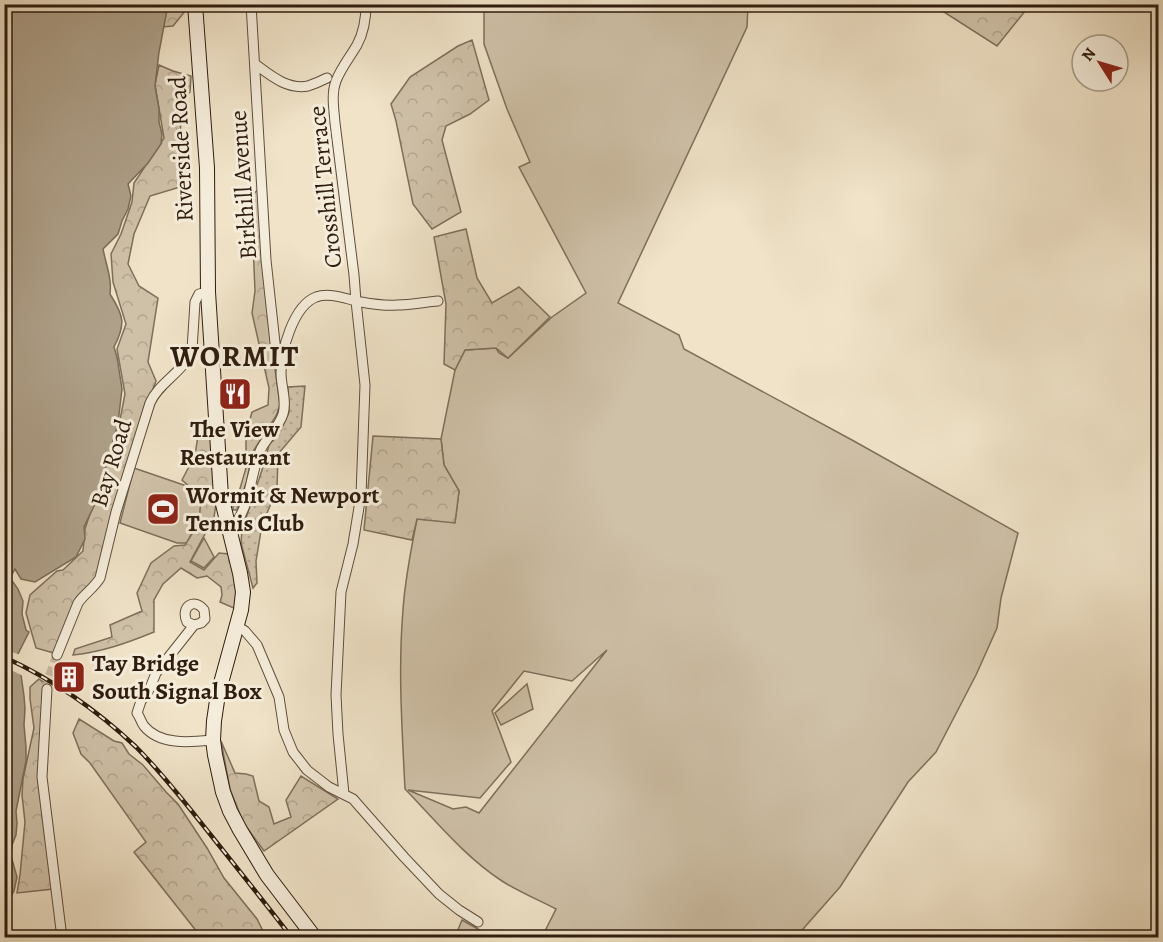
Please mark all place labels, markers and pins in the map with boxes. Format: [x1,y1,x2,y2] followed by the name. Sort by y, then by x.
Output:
[217,376,253,412] restaurant icon: The View Restaurant
[180,413,290,473] place label: The View Restaurant
[185,479,379,539] place label: Wormit & Newport Tennis Club
[145,491,181,527] sports icon: Wormit & Newport Tennis Club
[92,647,262,707] place label: Tay Bridge South Signal Box
[51,659,87,695] building icon: Tay Bridge South Signal Box

